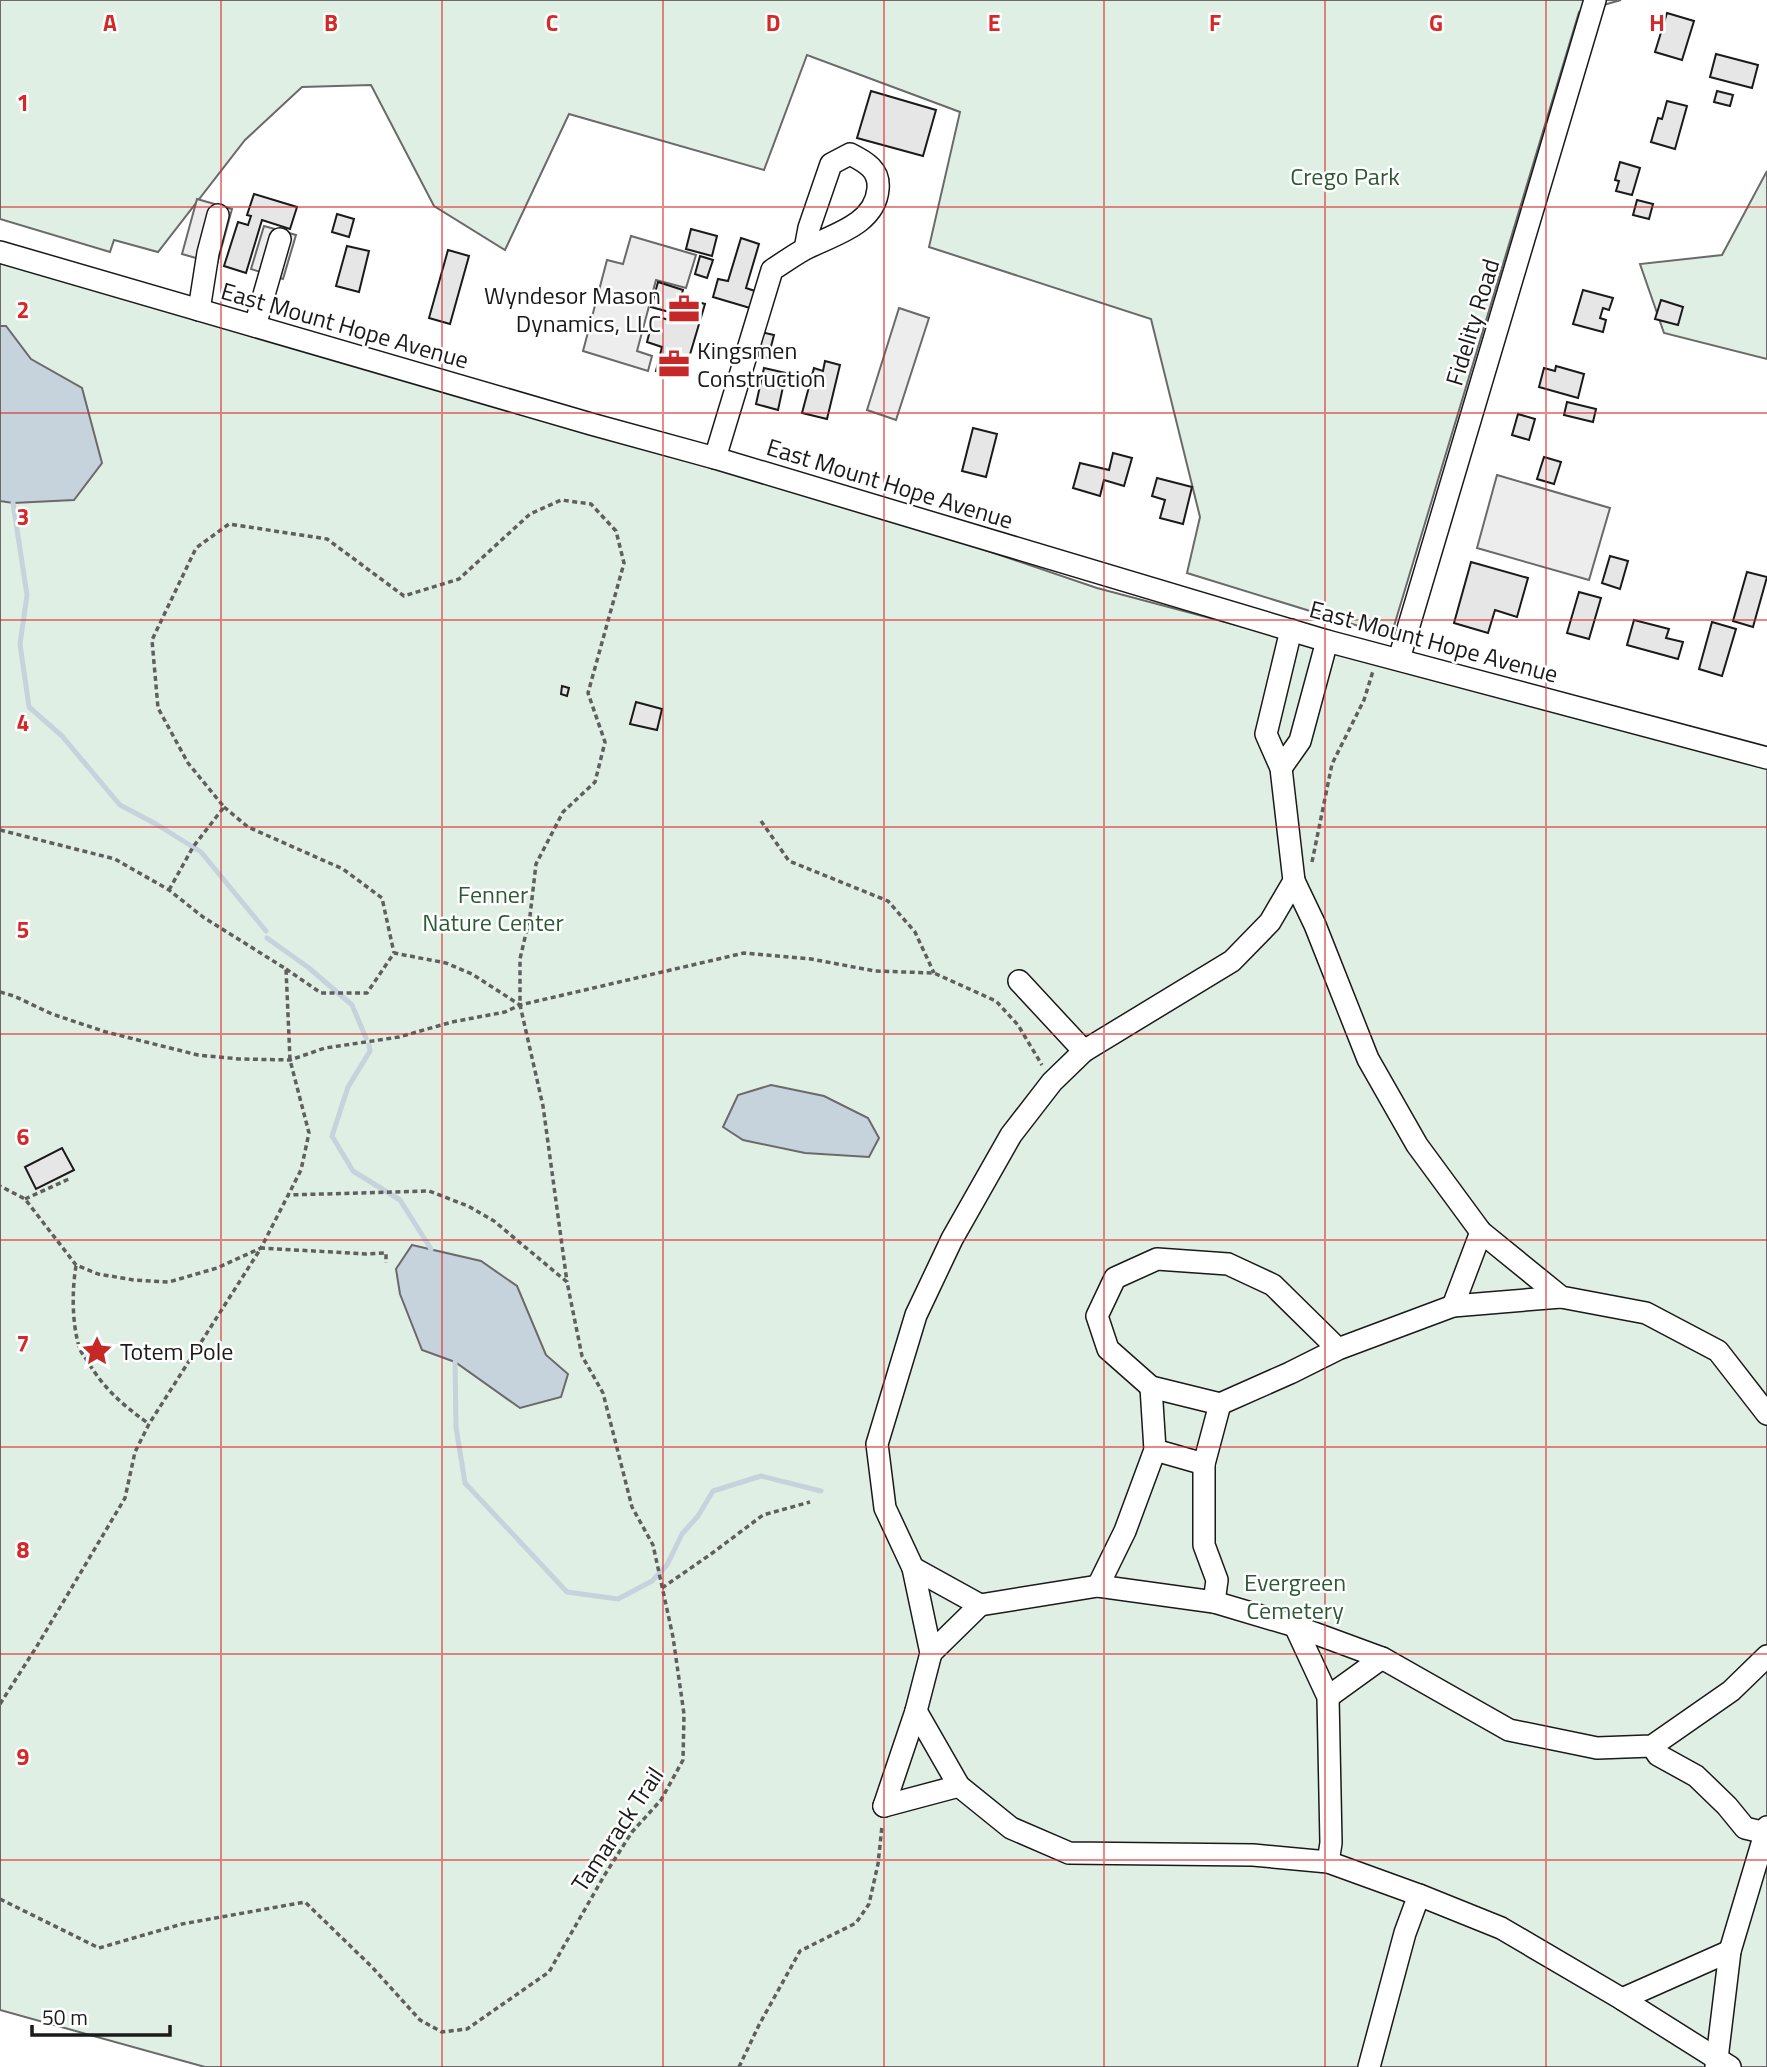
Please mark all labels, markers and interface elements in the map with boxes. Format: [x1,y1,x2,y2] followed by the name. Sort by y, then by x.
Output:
[103,5,117,40] text: A
[324,5,338,40] text: B
[546,5,558,40] text: C
[766,5,780,40] text: D
[988,5,1000,40] text: E
[1209,5,1221,40] text: F
[1429,5,1443,40] text: G
[1649,5,1665,40] text: H
[17,85,29,120] text: 1
[1290,158,1400,194] park label: Crego Park
[1436,254,1508,390] street label: Fidelity Road
[217,272,473,378] street label: East Mount Hope Avenue
[484,277,661,341] place label: Wyndesor Mason Dynamics, LLC
[17,292,29,327] text: 2
[667,292,701,326] office icon: Wyndesor Mason Dynamics, LLC
[697,332,826,396] place label: Kingsmen Construction
[657,347,691,381] office icon: Kingsmen Construction
[762,428,1018,538] street label: East Mount Hope Avenue
[17,499,29,534] text: 3
[1306,590,1562,692] street label: East Mount Hope Avenue
[17,705,29,740] text: 4
[422,876,564,940] park label: Fenner Nature Center
[17,912,29,947] text: 5
[17,1119,30,1154] text: 6
[17,1326,29,1361] text: 7
[120,1333,233,1369] place label: Totem Pole
[80,1334,114,1368] place icon: Totem Pole
[17,1532,30,1567] text: 8
[1244,1564,1346,1628] park label: Evergreen Cemetery
[17,1739,30,1774] text: 9
[562,1759,672,1899] street label: Tamarack Trail
[32,1994,170,2038] scale bar
[42,2001,88,2033] text: 50 m

